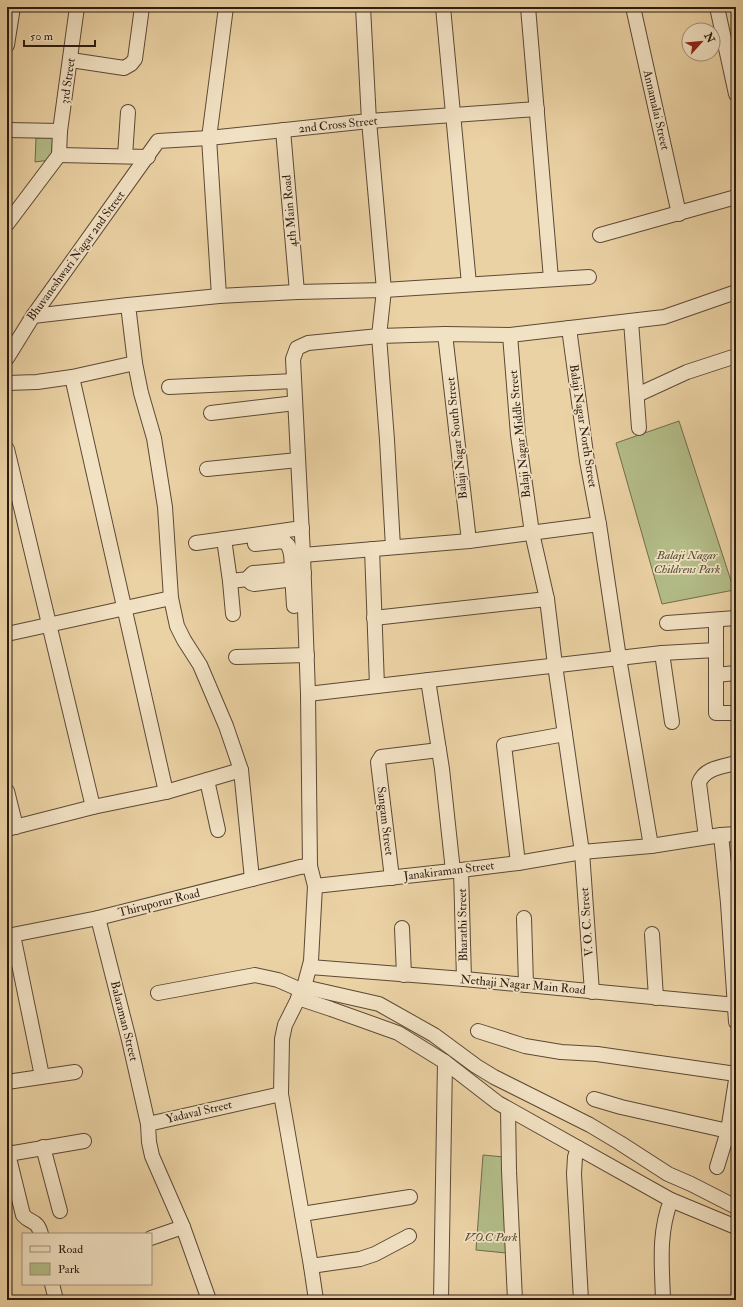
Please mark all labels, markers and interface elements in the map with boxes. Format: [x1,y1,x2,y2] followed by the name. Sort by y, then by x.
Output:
[24,22,95,48] scale bar
[681,22,721,62] north arrow
[30,29,54,44] text: 50 m
[701,29,718,46] text: N
[57,57,79,105] street label: 3rd Street
[639,67,673,152] street label: Annamalai Street
[298,113,378,137] street label: 2nd Cross Street
[279,174,301,248] street label: 4th Main Road
[24,188,128,324] street label: Bhuvaneshwari Nagar 2nd Street
[566,363,600,489] street label: Balaji Nagar North Street
[506,369,534,499] street label: Balaji Nagar Middle Street
[443,376,471,500] street label: Balaji Nagar South Street
[654,548,720,577] park label: Balaji Nagar Childrens Park
[373,786,397,856] street label: Sangam Street
[402,858,495,884] street label: Janakiraman Street
[117,886,202,920] street label: Thiruporur Road
[577,887,597,957] street label: V. O. C. Street
[455,888,471,962] street label: Bharathi Street
[460,972,586,998] street label: Nethaji Nagar Main Road
[107,979,141,1063] street label: Balaraman Street
[165,1097,234,1127] street label: Yadaval Street
[465,1230,517,1245] park label: V.O.C Park
[22,1233,152,1285] legend
[58,1242,83,1257] text: Road
[58,1262,80,1277] text: Park

